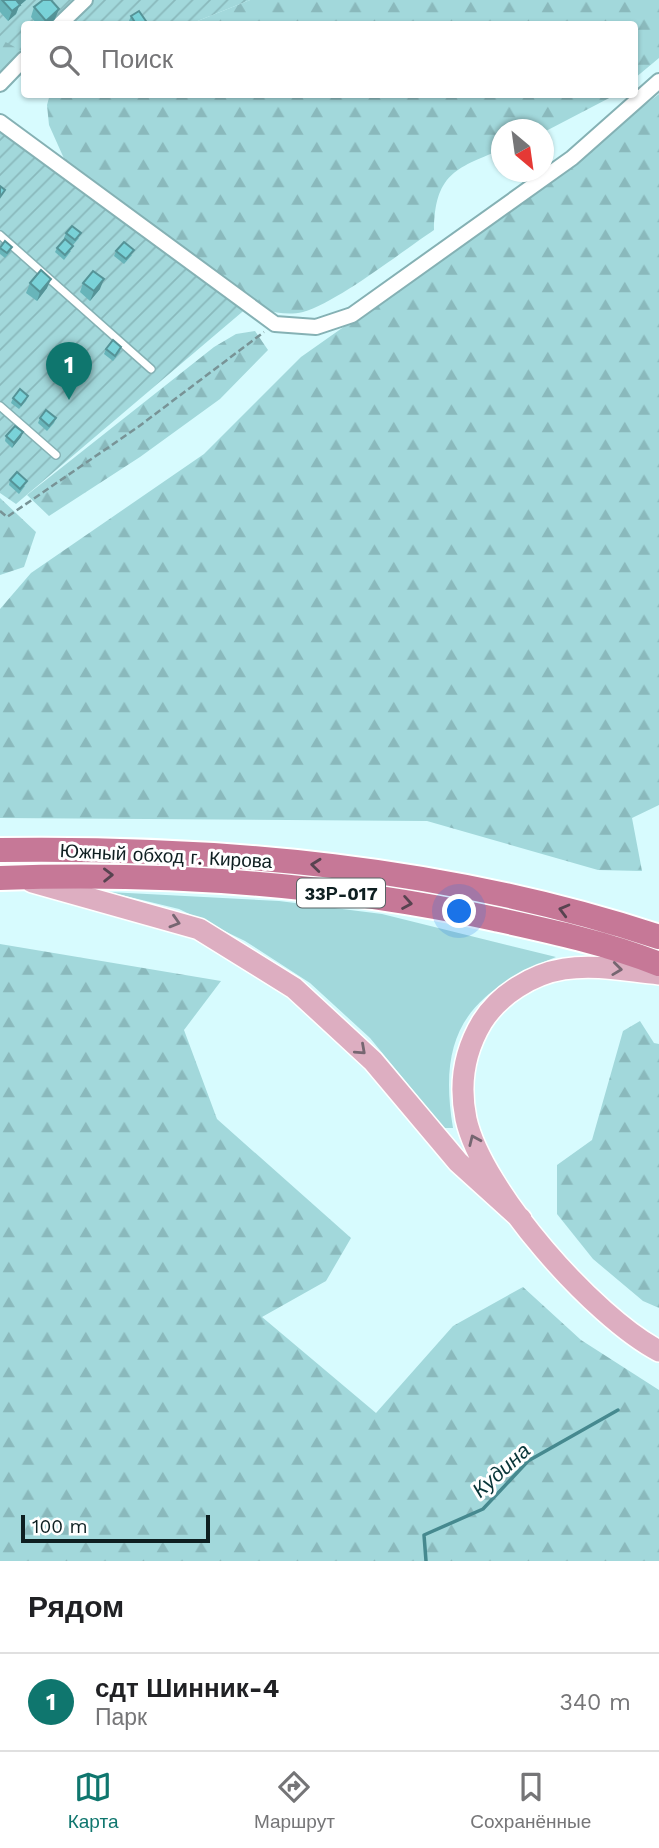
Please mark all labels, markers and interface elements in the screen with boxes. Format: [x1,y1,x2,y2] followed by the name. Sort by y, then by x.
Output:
[21,21,638,98] search box
[45,41,83,79] icon: search
[101,44,173,74] text: Поиск
[491,119,554,182] north arrow
[46,342,92,400] pin: 1
[59,839,273,873] street label: Южный обход г. Кирова
[310,858,321,873] one-way arrow
[102,868,113,883] one-way arrow
[297,878,385,908] road number: 33Р-017
[442,894,476,928] your location
[401,895,413,910] one-way arrow
[558,904,570,918] one-way arrow
[169,913,181,928] one-way arrow
[611,961,622,976] one-way arrow
[353,1041,366,1054] one-way arrow
[468,1135,482,1147] one-way arrow
[467,1438,535,1502] water label: Кудина
[21,1512,210,1544] scale bar
[32,1515,88,1538] text: 100 m
[28,1589,124,1624] text: Рядом
[95,1673,279,1703] text: сдт Шинник-4
[46,1689,56,1716] text: 1
[559,1689,631,1716] text: 340 m
[95,1704,147,1731] text: Парк
[68,1768,119,1833] tab: Карта
[254,1768,335,1833] tab: Маршрут
[470,1768,591,1833] tab: Сохранённые

